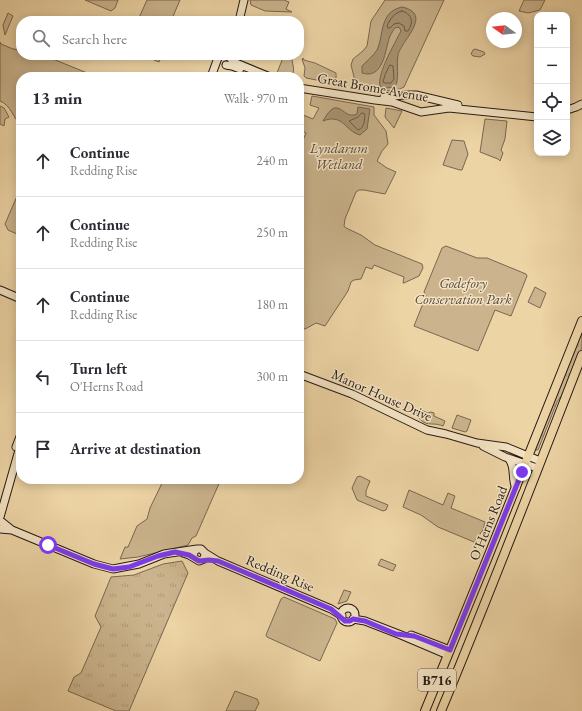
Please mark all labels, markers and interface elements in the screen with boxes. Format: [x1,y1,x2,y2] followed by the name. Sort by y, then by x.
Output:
[486,12,522,48] north arrow
[534,12,570,156] map controls
[534,12,570,48] button: +
[16,16,304,60] search box
[30,27,52,49] icon: search
[62,29,127,48] text: Search here
[534,48,570,84] button: −
[316,68,430,106] street label: Great Brome Avenue
[534,84,570,120] button: locate
[32,87,82,109] text: 13 min
[224,90,288,107] text: Walk · 970 m
[534,120,570,156] button: layers
[309,139,368,173] park label: Lyndarum Wetland
[70,143,130,162] text: Continue
[32,150,54,172] icon: ahead
[257,152,288,169] text: 240 m
[70,162,137,179] text: Redding Rise
[70,215,130,234] text: Continue
[32,222,54,244] icon: ahead
[257,224,288,241] text: 250 m
[70,234,137,251] text: Redding Rise
[414,274,512,308] park label: Godefory Conservation Park
[70,287,130,306] text: Continue
[32,294,54,316] icon: ahead
[257,296,288,313] text: 180 m
[70,306,137,323] text: Redding Rise
[70,359,127,378] text: Turn left
[329,365,436,425] street label: Manor House Drive
[32,366,54,388] icon: left
[257,368,288,385] text: 300 m
[70,378,143,395] text: O'Herns Road
[32,438,54,460] icon: arrive
[70,439,201,458] text: Arrive at destination
[513,463,531,481] route end
[465,482,511,563] street label: O'Herns Road
[39,536,57,554] route start
[243,551,317,596] street label: Redding Rise
[418,669,456,691] road number: B716

